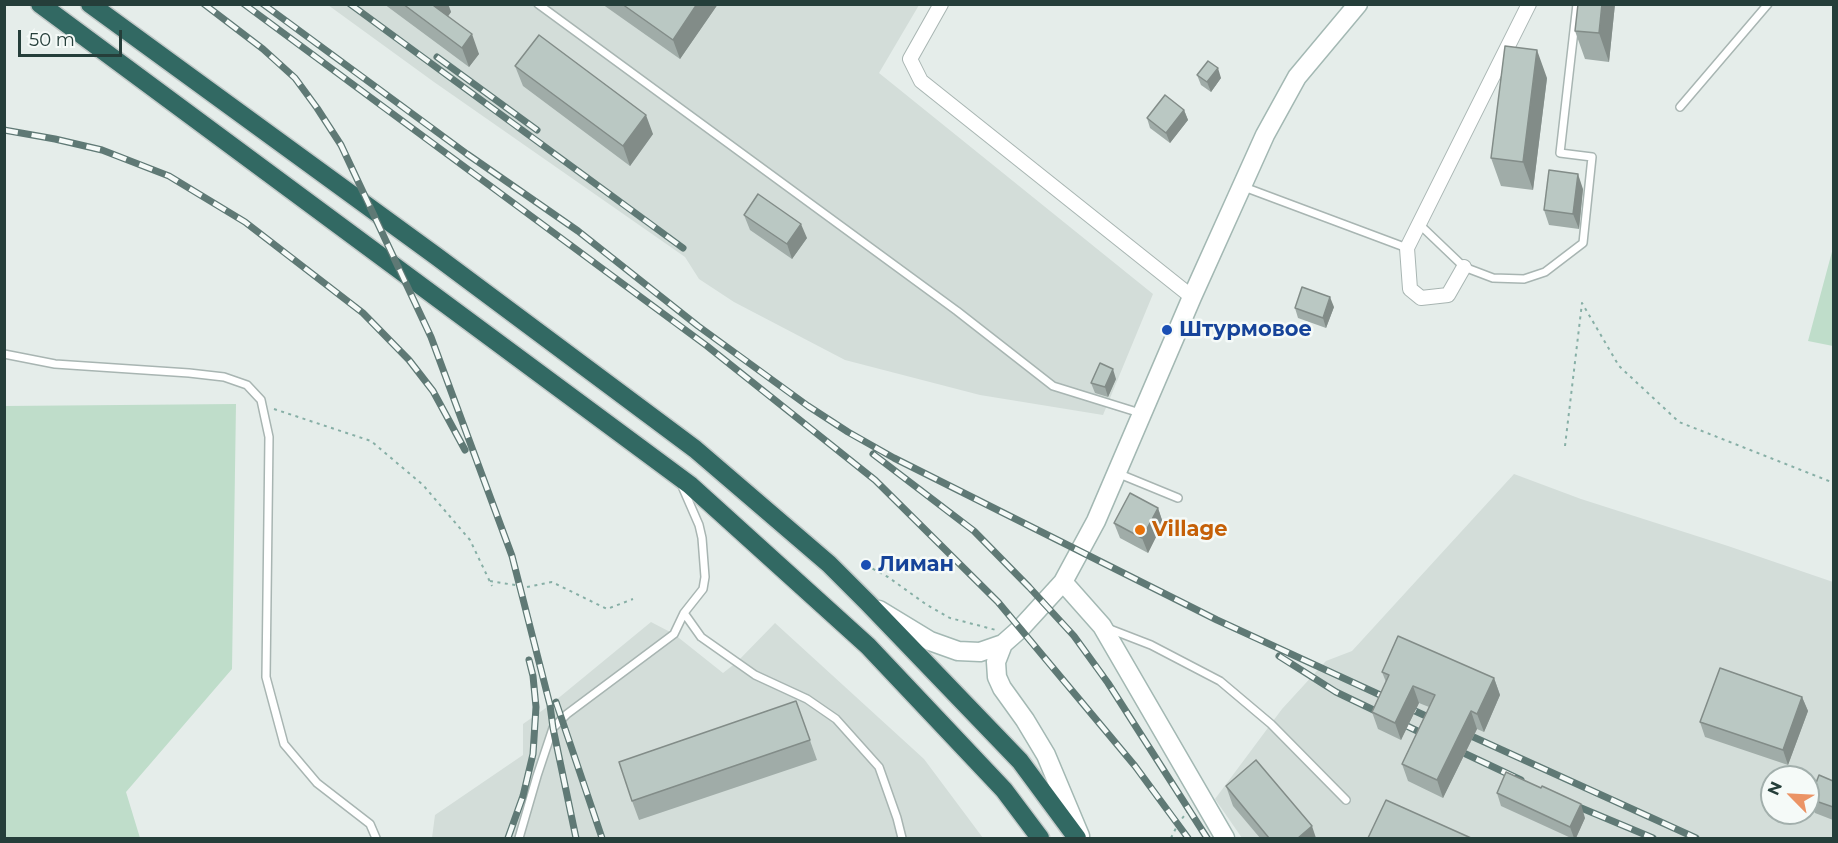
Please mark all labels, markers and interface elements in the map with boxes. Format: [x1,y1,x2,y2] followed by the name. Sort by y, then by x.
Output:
[21,18,124,56] scale bar
[29,29,75,51] text: 50 m
[1179,317,1312,343] place label: Штурмовое
[1160,323,1174,337] marker: Штурмовое
[1152,517,1228,543] place label: Village
[1133,523,1147,537] marker: Village
[878,552,954,578] place label: Лиман
[859,558,873,572] marker: Лиман
[1760,765,1820,825] north arrow
[1764,779,1786,798] text: N

